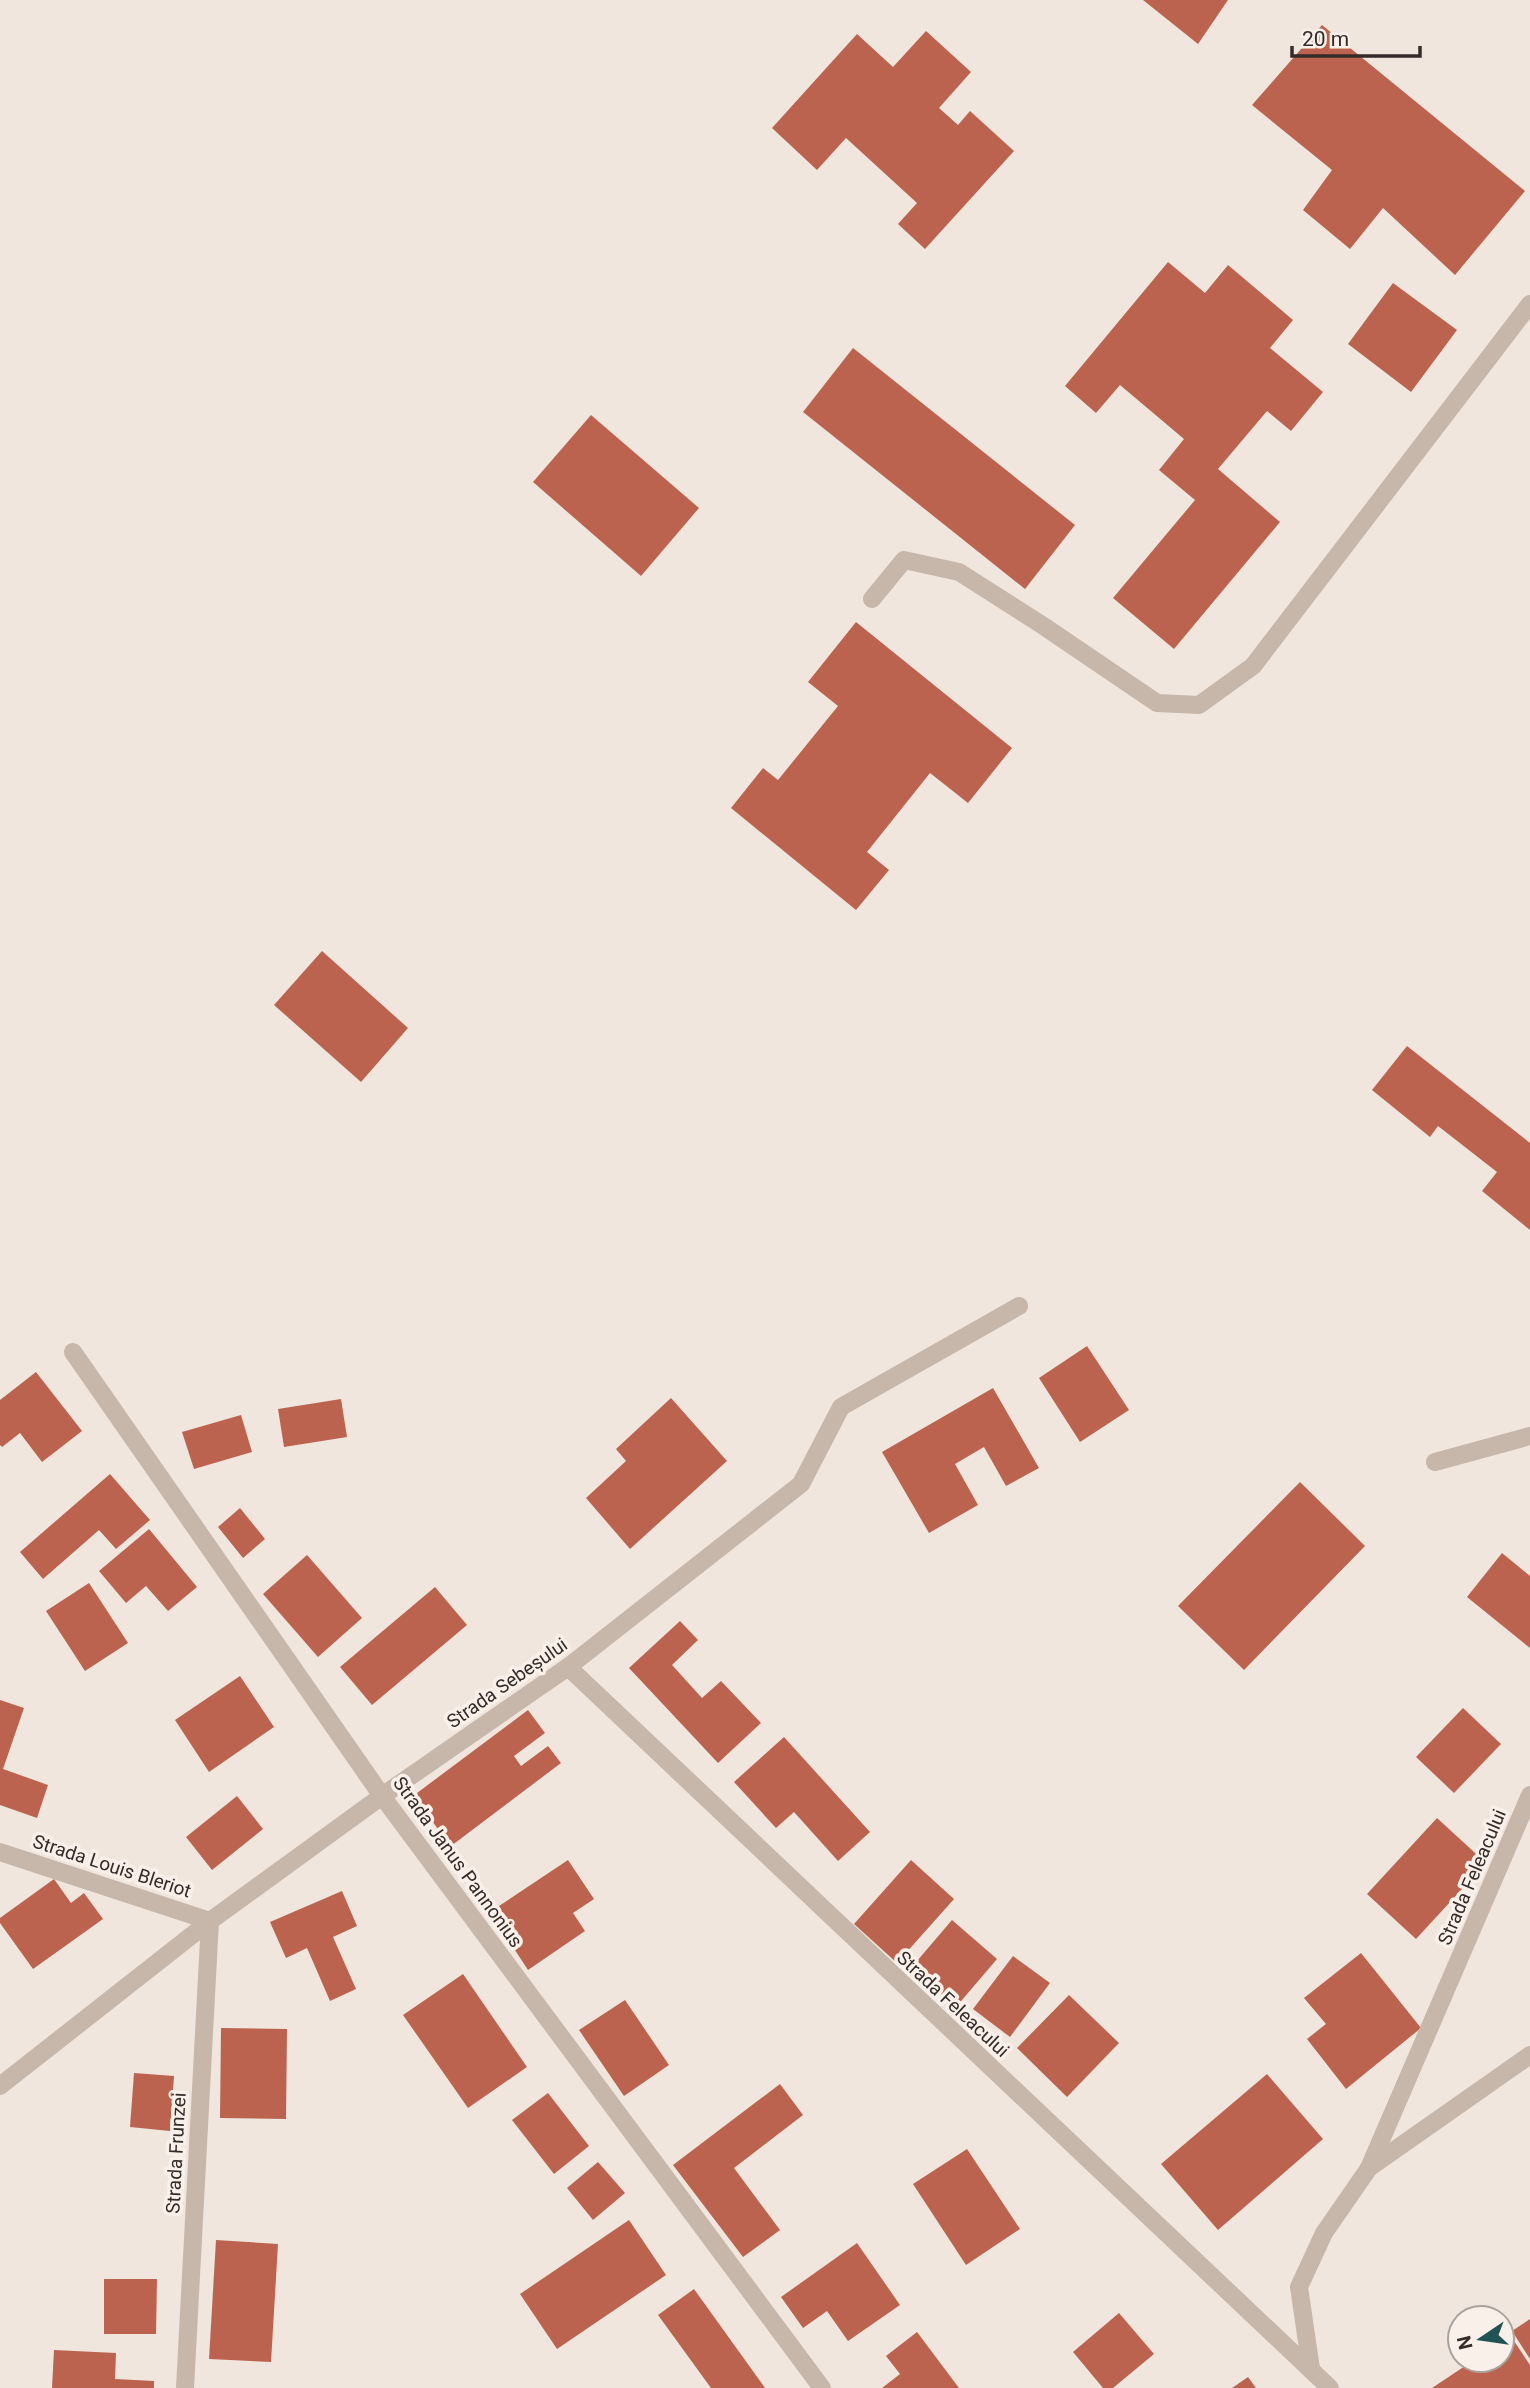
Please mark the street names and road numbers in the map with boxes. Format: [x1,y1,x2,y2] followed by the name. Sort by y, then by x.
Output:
[442,1633,572,1733] street label: Strada Sebeșului
[388,1772,528,1952] street label: Strada Janus Pannonius
[1433,1806,1511,1948] street label: Strada Feleacului
[30,1830,194,1902] street label: Strada Louis Bleriot
[892,1946,1014,2062] street label: Strada Feleacului
[161,2092,191,2214] street label: Strada Frunzei

